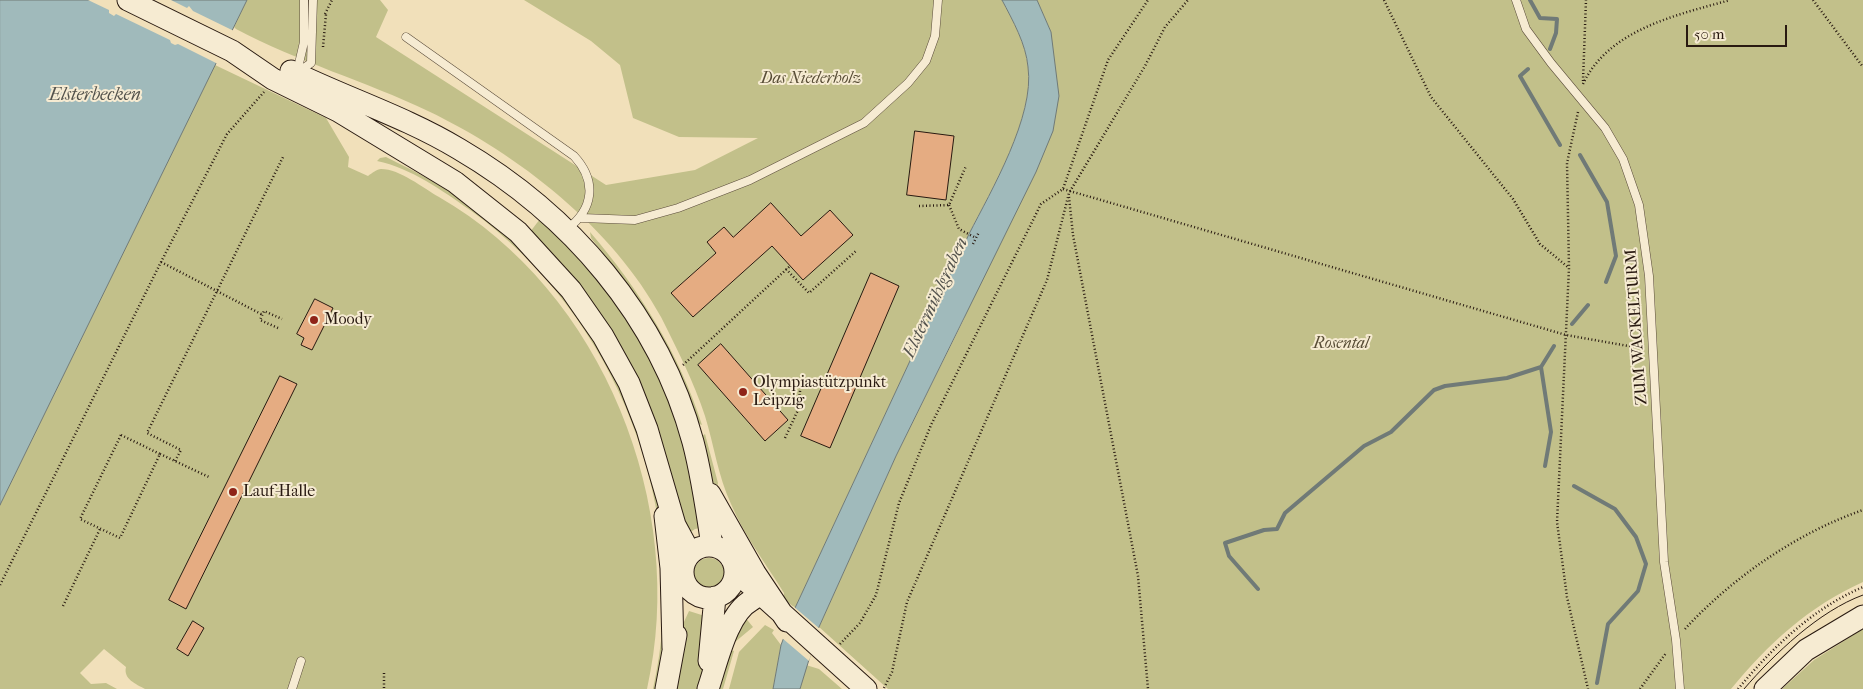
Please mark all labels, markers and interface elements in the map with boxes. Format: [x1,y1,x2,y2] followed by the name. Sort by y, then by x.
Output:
[1688,15,1789,47] scale bar
[1694,25,1724,43] text: 50 m
[761,69,861,89] park label: Das Niederholz
[49,85,141,107] water label: Elsterbecken
[899,234,973,362] water label: Elstermühlgraben
[1622,248,1652,406] street label: ZUM WACKELTURM
[324,310,372,330] place label: Moody
[308,314,320,326] marker: Moody
[1313,334,1369,354] park label: Rosental
[753,373,887,411] place label: Olympiastützpunkt Leipzig
[737,386,749,398] marker: Olympiastützpunkt Leipzig
[243,482,315,502] place label: Lauf-Halle
[227,486,239,498] marker: Lauf-Halle

